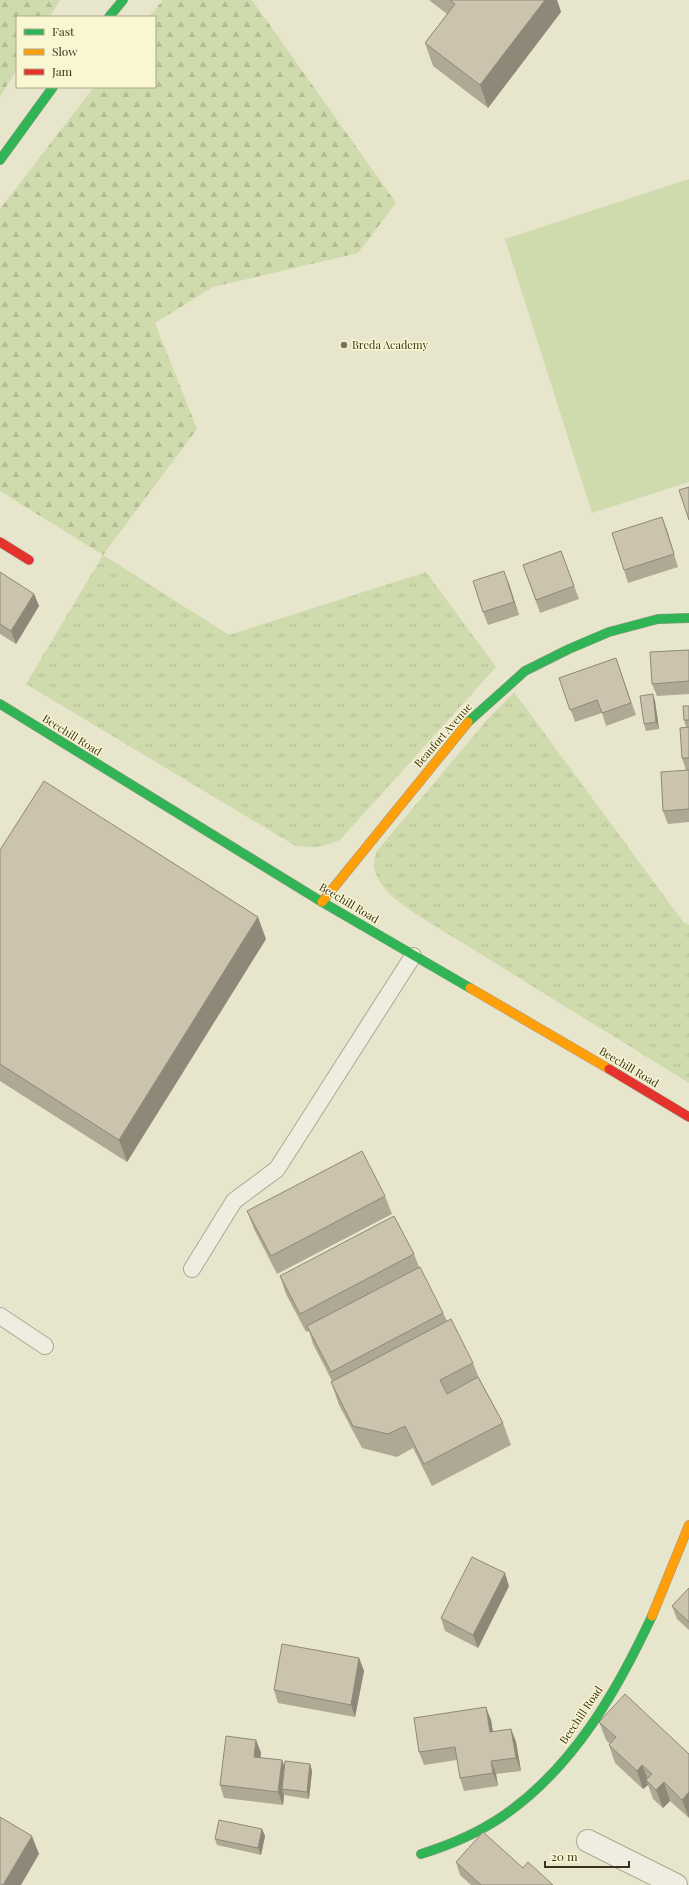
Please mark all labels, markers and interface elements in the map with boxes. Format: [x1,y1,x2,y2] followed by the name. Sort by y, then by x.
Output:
[16,16,156,88] legend
[52,23,75,39] text: Fast
[52,43,78,59] text: Slow
[51,63,73,79] text: Jam
[352,337,429,352] place label: Breda Academy
[339,340,349,350] marker: Breda Academy
[410,699,475,770] street label: Beaufort Avenue
[40,710,105,759] street label: Beechill Road
[317,879,382,927] street label: Beechill Road
[597,1043,662,1091] street label: Beechill Road
[556,1682,606,1747] street label: Beechill Road
[545,1843,629,1869] scale bar
[551,1848,578,1864] text: 20 m

